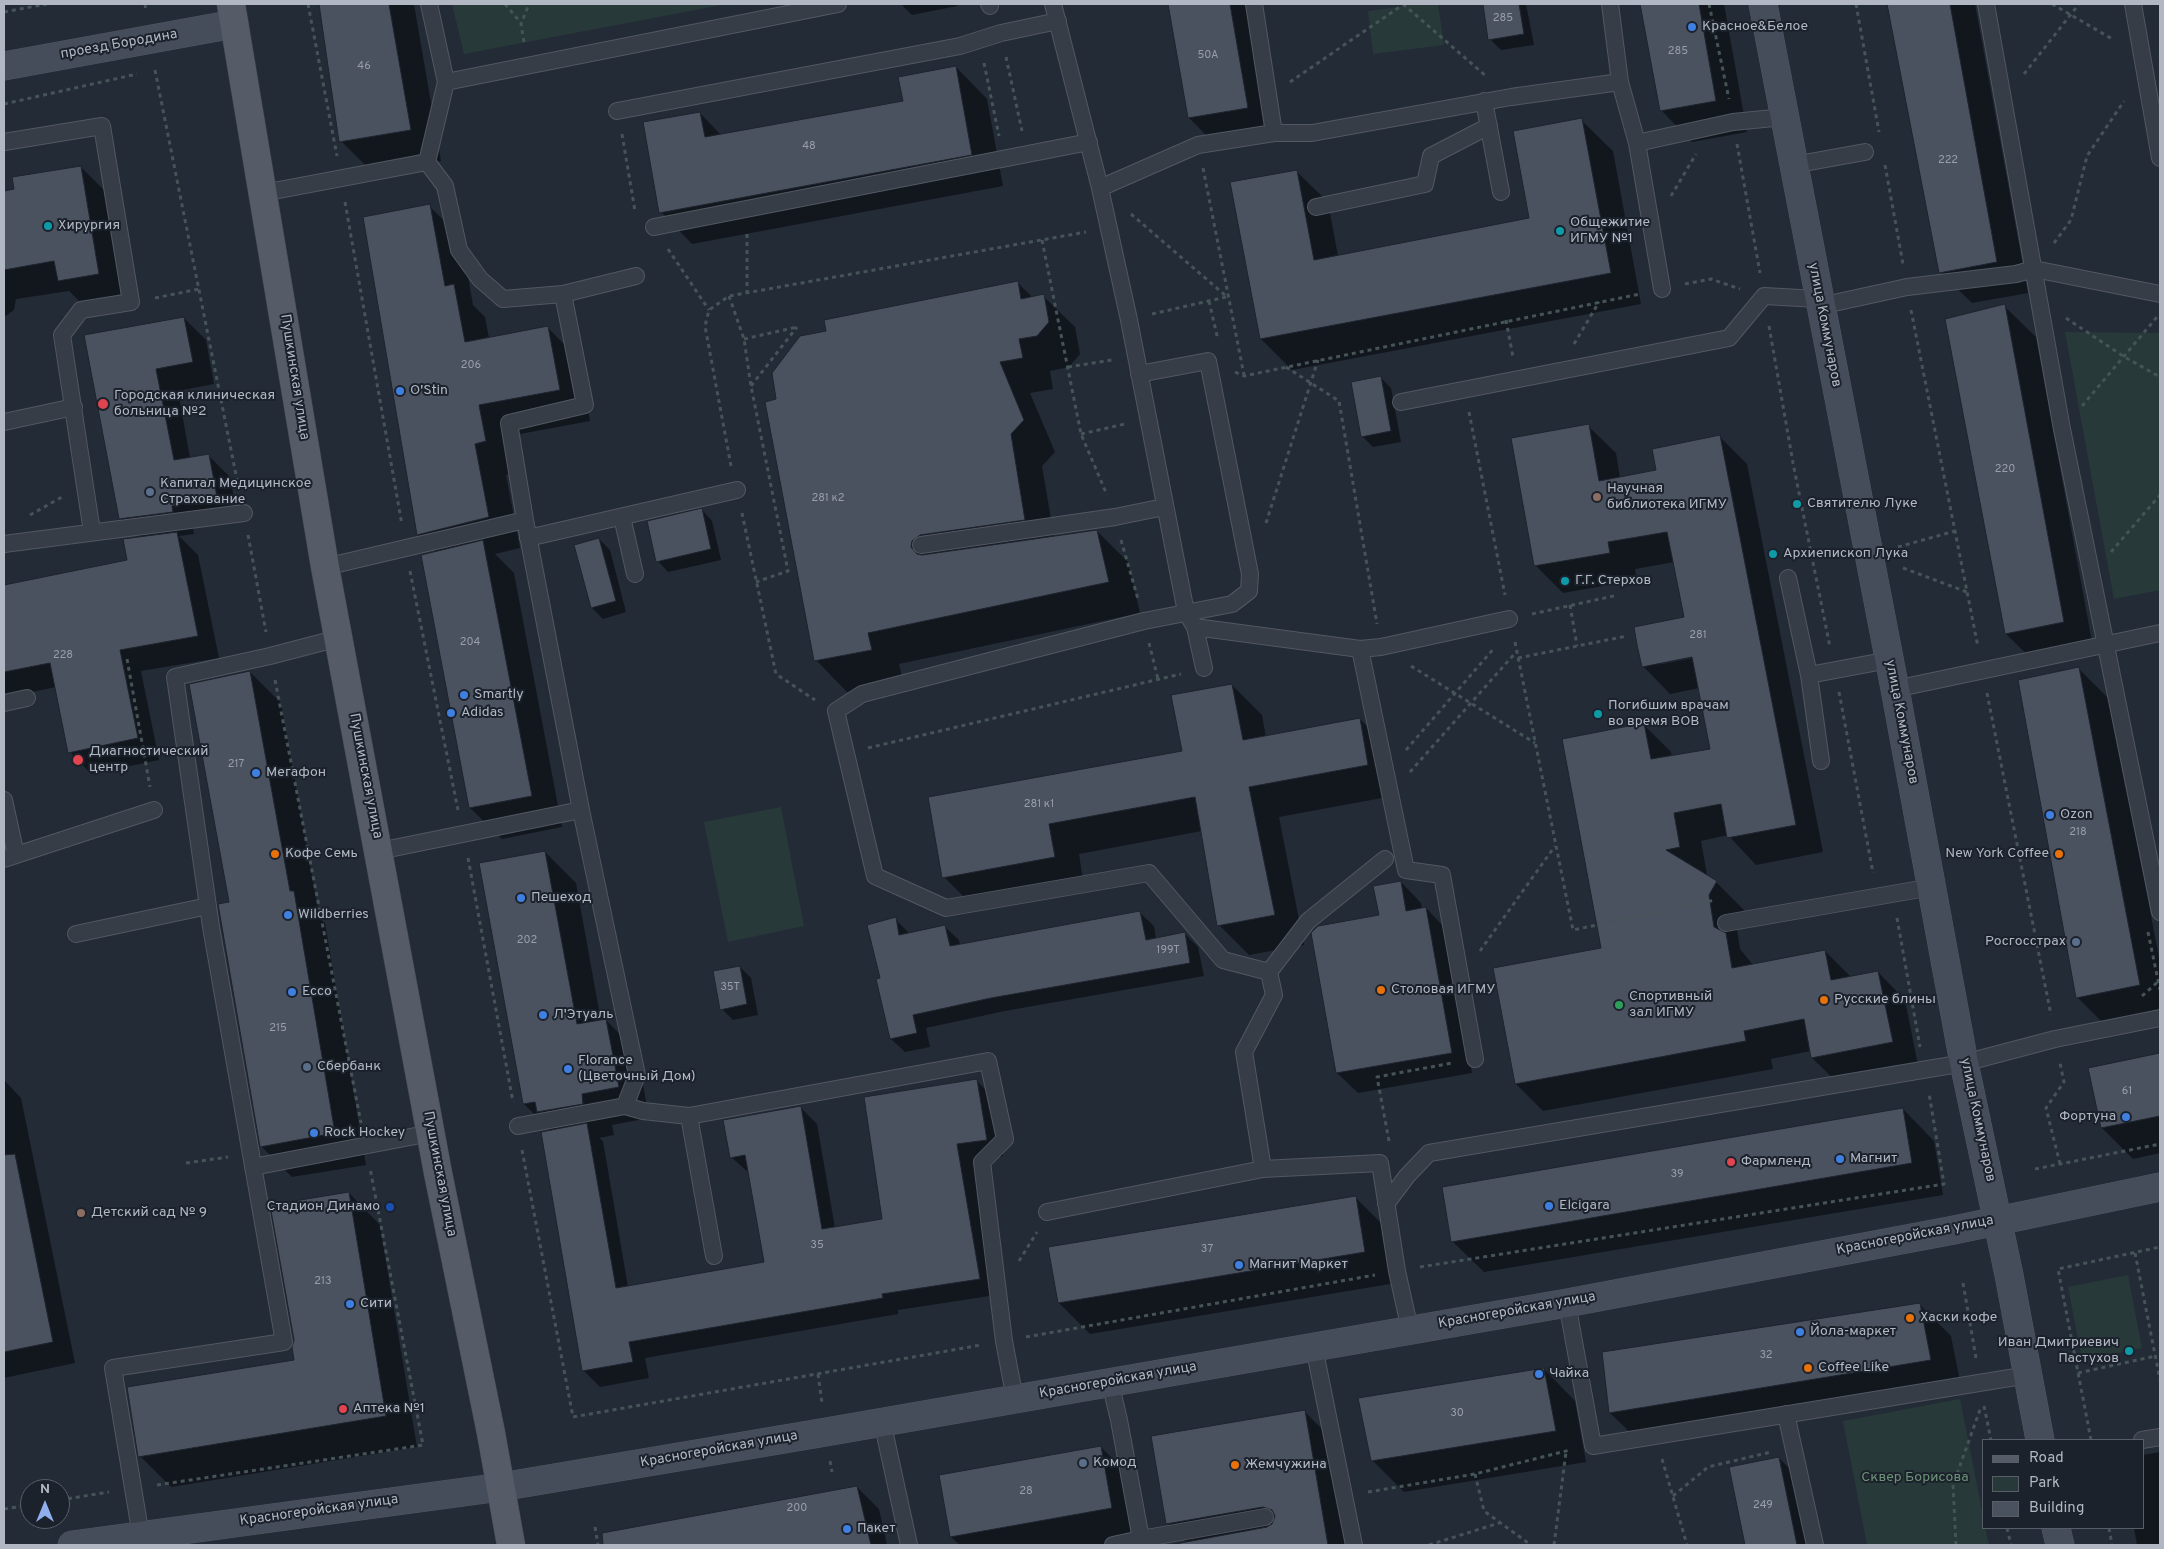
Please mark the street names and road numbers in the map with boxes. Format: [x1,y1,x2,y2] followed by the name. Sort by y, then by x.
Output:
[59,26,179,64] street label: проезд Бородина
[1804,261,1844,389] street label: улица Коммунаров
[276,313,312,441] street label: Пушкинская улица
[1881,658,1921,786] street label: улица Коммунаров
[345,712,385,840] street label: Пушкинская улица
[1956,1056,1998,1184] street label: улица Коммунаров
[419,1110,459,1238] street label: Пушкинская улица
[1835,1213,1995,1259] street label: Красногеройская улица
[1437,1289,1597,1333] street label: Красногеройская улица
[1038,1359,1198,1403] street label: Красногеройская улица
[639,1428,799,1472] street label: Красногеройская улица
[239,1492,399,1530] street label: Красногеройская улица

